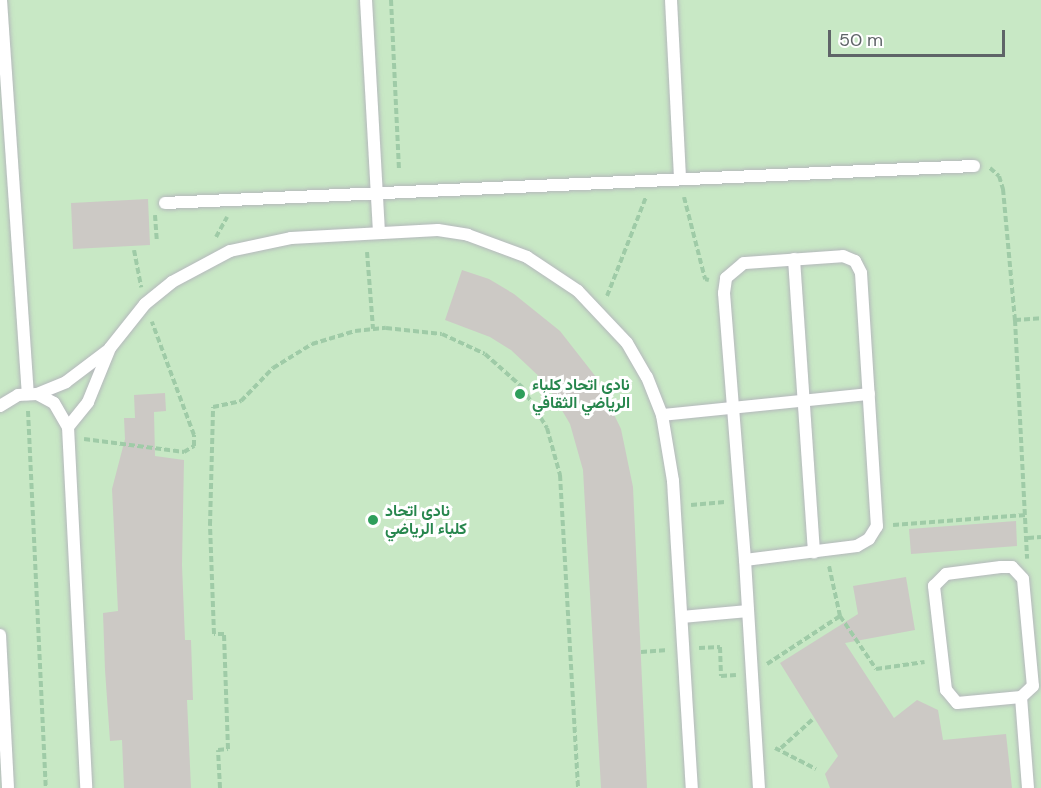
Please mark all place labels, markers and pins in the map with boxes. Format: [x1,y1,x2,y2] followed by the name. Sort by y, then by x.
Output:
[532,375,630,413] place label: نادي اتحاد كلباء الرياضي الثقافي
[513,387,527,401] marker: نادي اتحاد كلباء الرياضي الثقافي
[385,501,467,539] place label: نادي اتحاد كلباء الرياضي
[366,513,380,527] marker: نادي اتحاد كلباء الرياضي

